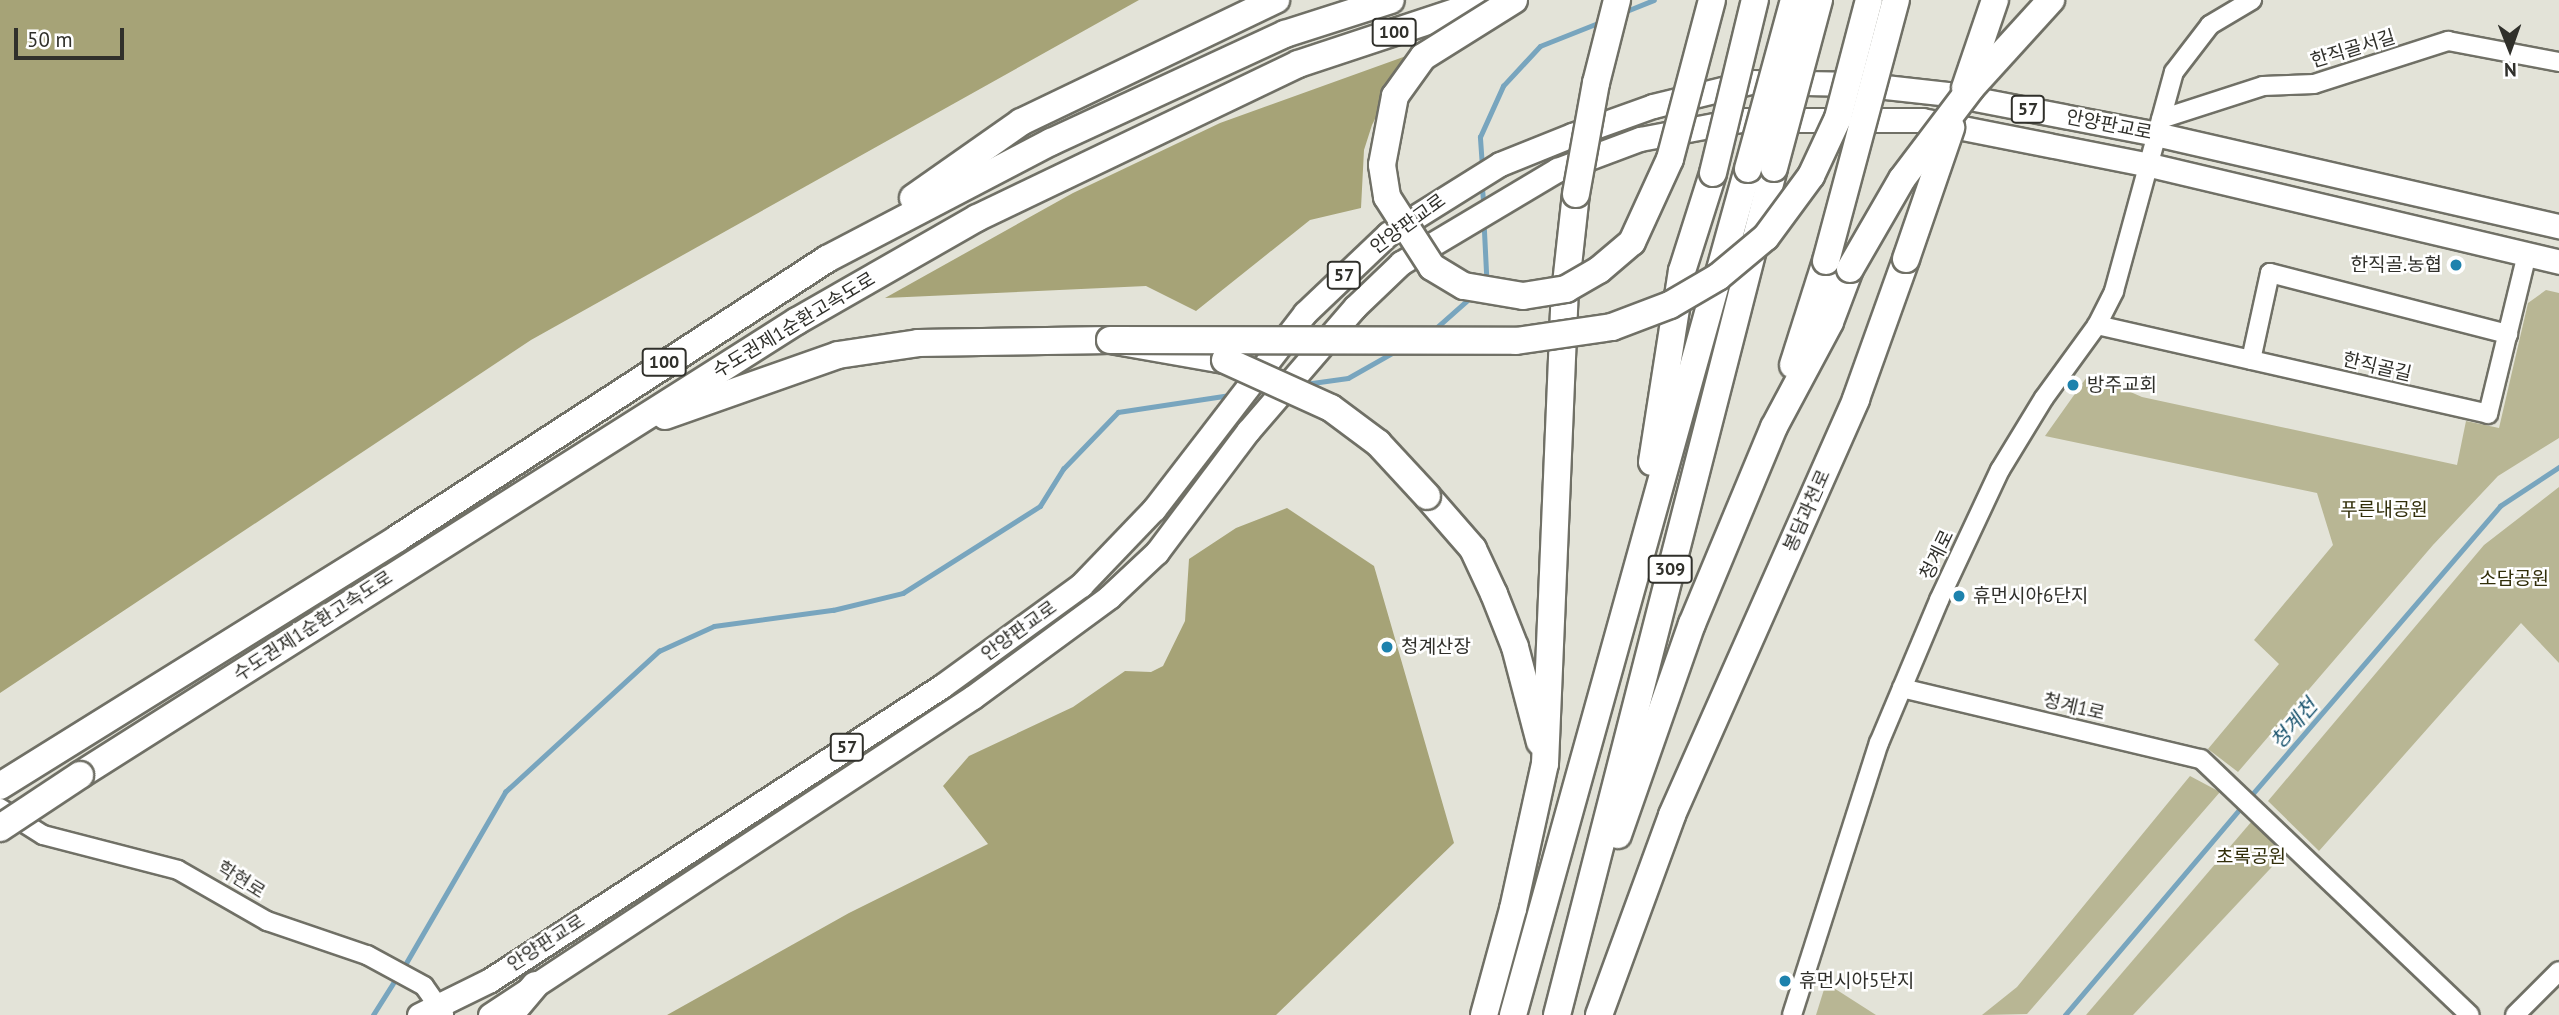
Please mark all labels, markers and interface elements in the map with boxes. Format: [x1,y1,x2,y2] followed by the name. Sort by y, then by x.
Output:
[18,14,128,58] scale bar
[2475,14,2545,84] north arrow
[1371,17,1417,46] road number: 100
[2308,25,2398,73] street label: 한직골서길
[27,26,73,53] text: 50 m
[2504,58,2517,82] text: N
[2010,94,2046,124] road number: 57
[2064,105,2154,145] street label: 안양판교로
[1366,189,1450,259] street label: 안양판교로
[2351,254,2442,276] place label: 한직골.농협
[2448,257,2464,273] marker: 한직골.농협
[1326,260,1362,290] road number: 57
[709,268,879,382] street label: 수도권제1순환고속도로
[641,348,687,376] road number: 100
[2340,348,2414,386] street label: 한직골길
[2087,374,2157,396] place label: 방주교회
[2065,377,2081,393] marker: 방주교회
[1779,466,1835,556] street label: 봉담과천로
[2340,499,2428,521] park label: 푸른내공원
[1915,526,1959,584] street label: 청계로
[1647,554,1693,584] road number: 309
[229,566,397,686] street label: 수도권제1순환고속도로
[2479,568,2549,590] park label: 소담공원
[1973,585,2088,607] place label: 휴먼시아6단지
[1951,588,1967,604] marker: 휴먼시아6단지
[977,596,1061,666] street label: 안양판교로
[1401,636,1471,658] place label: 청계산장
[1379,639,1395,655] marker: 청계산장
[2041,689,2107,725] street label: 청계1로
[2265,694,2323,754] water label: 청계천
[830,732,864,762] road number: 57
[2216,846,2286,868] park label: 초록공원
[213,856,269,904] street label: 학현로
[503,910,589,976] street label: 안양판교로
[1799,970,1914,992] place label: 휴먼시아5단지
[1777,973,1793,989] marker: 휴먼시아5단지

